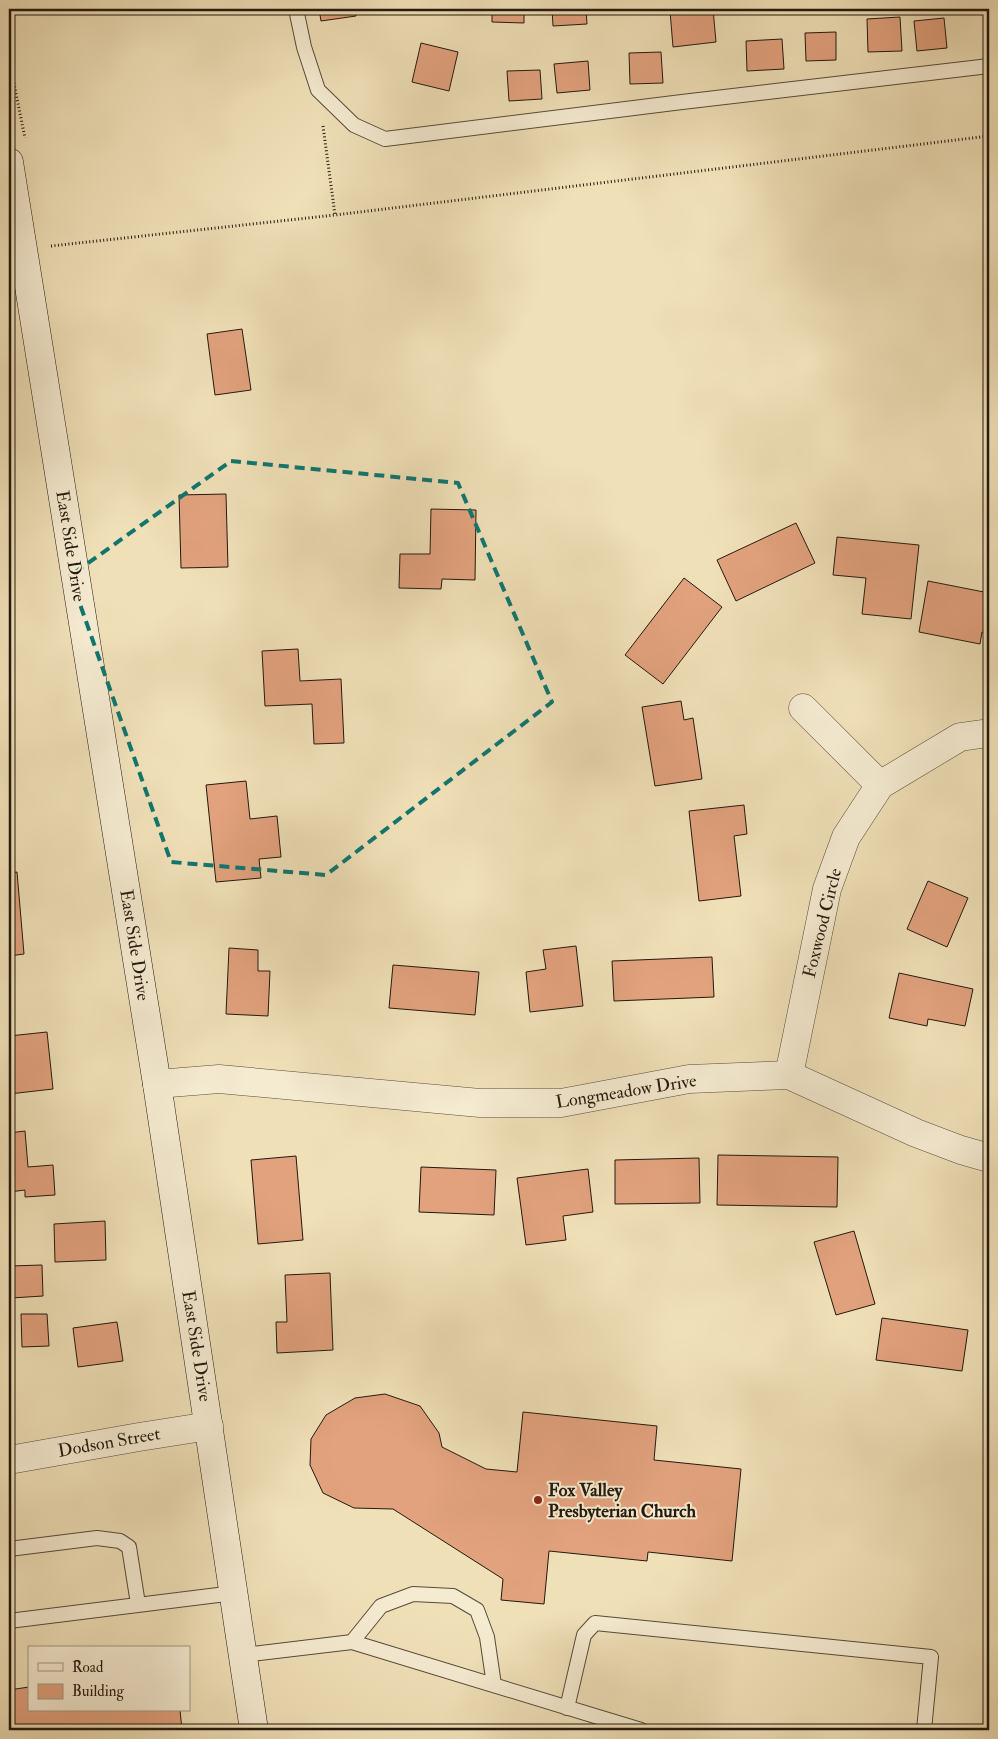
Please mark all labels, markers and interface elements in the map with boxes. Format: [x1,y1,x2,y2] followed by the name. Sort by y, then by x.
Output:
[50,489,91,604] street label: East Side Drive
[798,865,847,980] street label: Foxwood Circle
[114,888,155,1003] street label: East Side Drive
[554,1069,699,1114] street label: Longmeadow Drive
[176,1289,217,1404] street label: East Side Drive
[56,1422,162,1463] street label: Dodson Street
[548,1479,696,1523] place label: Fox Valley Presbyterian Church
[532,1494,544,1506] marker: Fox Valley Presbyterian Church
[28,1646,190,1712] legend
[72,1658,104,1677] text: Road
[72,1682,124,1701] text: Building

